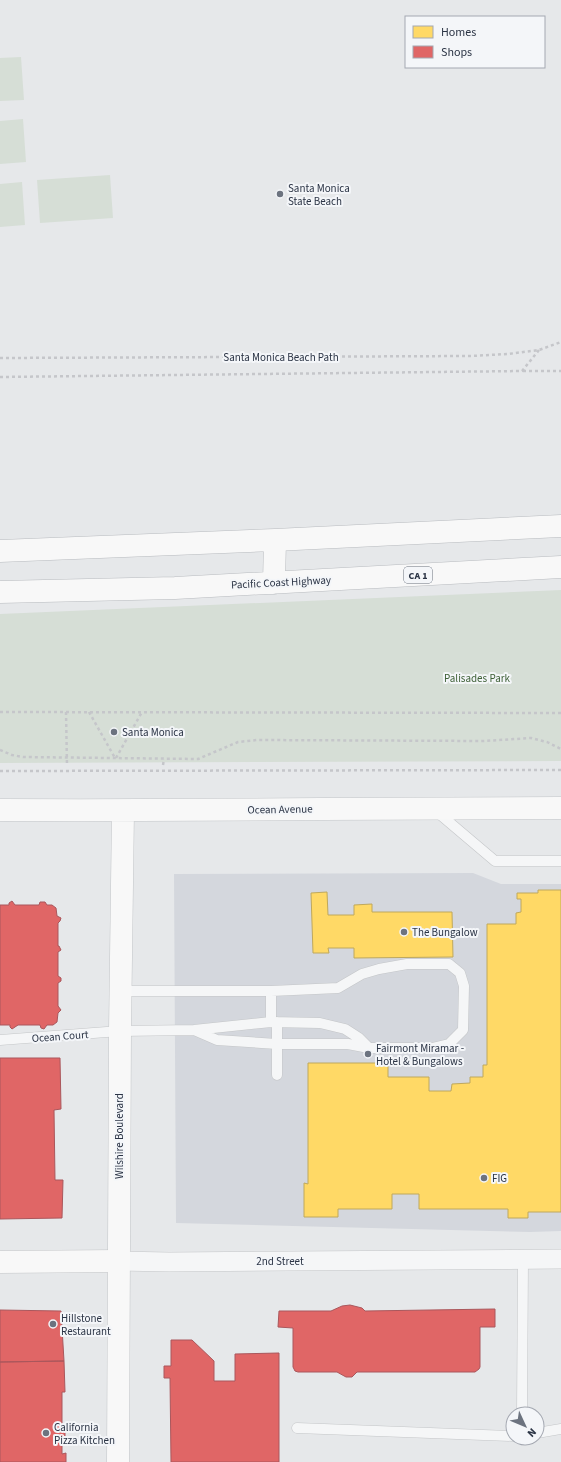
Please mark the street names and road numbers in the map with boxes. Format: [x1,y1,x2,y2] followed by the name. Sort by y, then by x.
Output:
[223,350,339,365] street label: Santa Monica Beach Path
[404,567,432,583] road number: CA 1
[231,572,331,593] street label: Pacific Coast Highway
[247,801,313,818] street label: Ocean Avenue
[31,1027,89,1046] street label: Ocean Court
[112,1093,127,1179] street label: Wilshire Boulevard
[256,1254,304,1269] street label: 2nd Street

